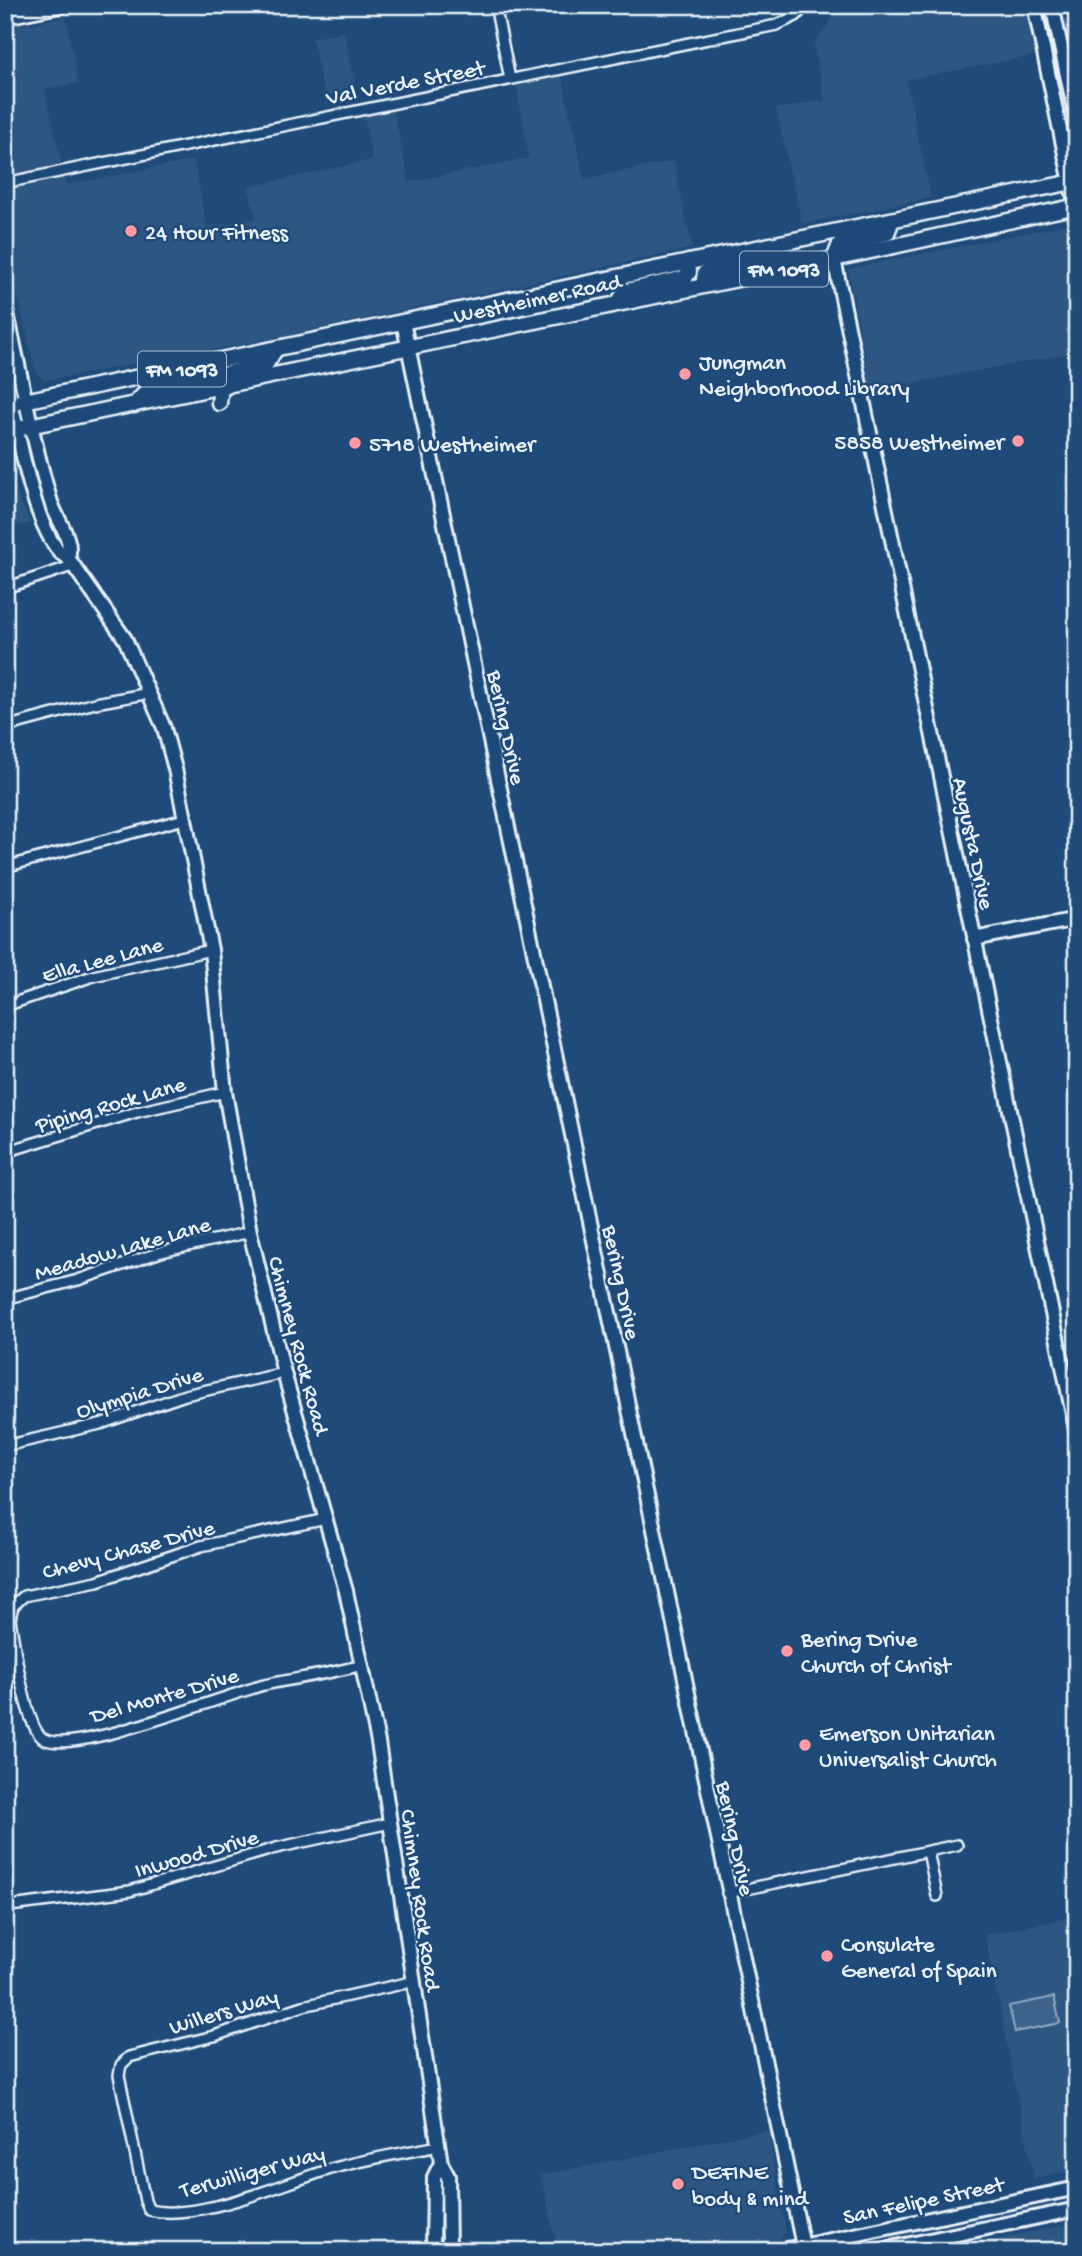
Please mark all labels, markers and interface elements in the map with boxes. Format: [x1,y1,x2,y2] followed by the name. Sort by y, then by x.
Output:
[323,56,489,113] street label: Val Verde Street
[145,221,288,248] place label: 24 Hour Fitness
[123,223,139,239] marker: 24 Hour Fitness
[740,252,828,286] road number: FM 1093
[452,269,625,331] street label: Westheimer Road
[699,351,910,404] place label: Jungman Neighborhood Library
[138,352,226,386] road number: FM 1093
[677,366,693,382] marker: Jungman Neighborhood Library
[834,431,1006,458] place label: 5858 Westheimer
[369,433,537,460] place label: 5718 Westheimer
[1010,433,1026,449] marker: 5858 Westheimer
[347,435,363,451] marker: 5718 Westheimer
[479,667,530,789] street label: Bering Drive
[944,775,999,913] street label: Augusta Drive
[39,932,168,991] street label: Ella Lee Lane
[32,1072,190,1141] street label: Piping Rock Lane
[32,1212,215,1288] street label: Meadow Lake Lane
[594,1222,645,1344] street label: Bering Drive
[260,1254,334,1439] street label: Chimney Rock Road
[73,1362,208,1426] street label: Olympia Drive
[40,1515,219,1587] street label: Chevy Chase Drive
[800,1628,952,1681] place label: Bering Drive Church of Christ
[779,1643,795,1659] marker: Bering Drive Church of Christ
[86,1663,243,1732] street label: Del Monte Drive
[819,1722,997,1775] place label: Emerson Unitarian Universalist Church
[797,1737,813,1753] marker: Emerson Unitarian Universalist Church
[708,1778,759,1900] street label: Bering Drive
[392,1808,445,1995] street label: Chimney Rock Road
[132,1825,263,1886] street label: Inwood Drive
[841,1933,997,1986] place label: Consulate General of Spain
[819,1948,835,1964] marker: Consulate General of Spain
[166,1984,282,2043] street label: Willers Way
[176,2141,328,2206] street label: Terwilliger Way
[690,2161,810,2214] place label: DEFINE body & mind
[841,2172,1008,2233] street label: San Felipe Street
[670,2176,686,2192] marker: DEFINE body & mind

